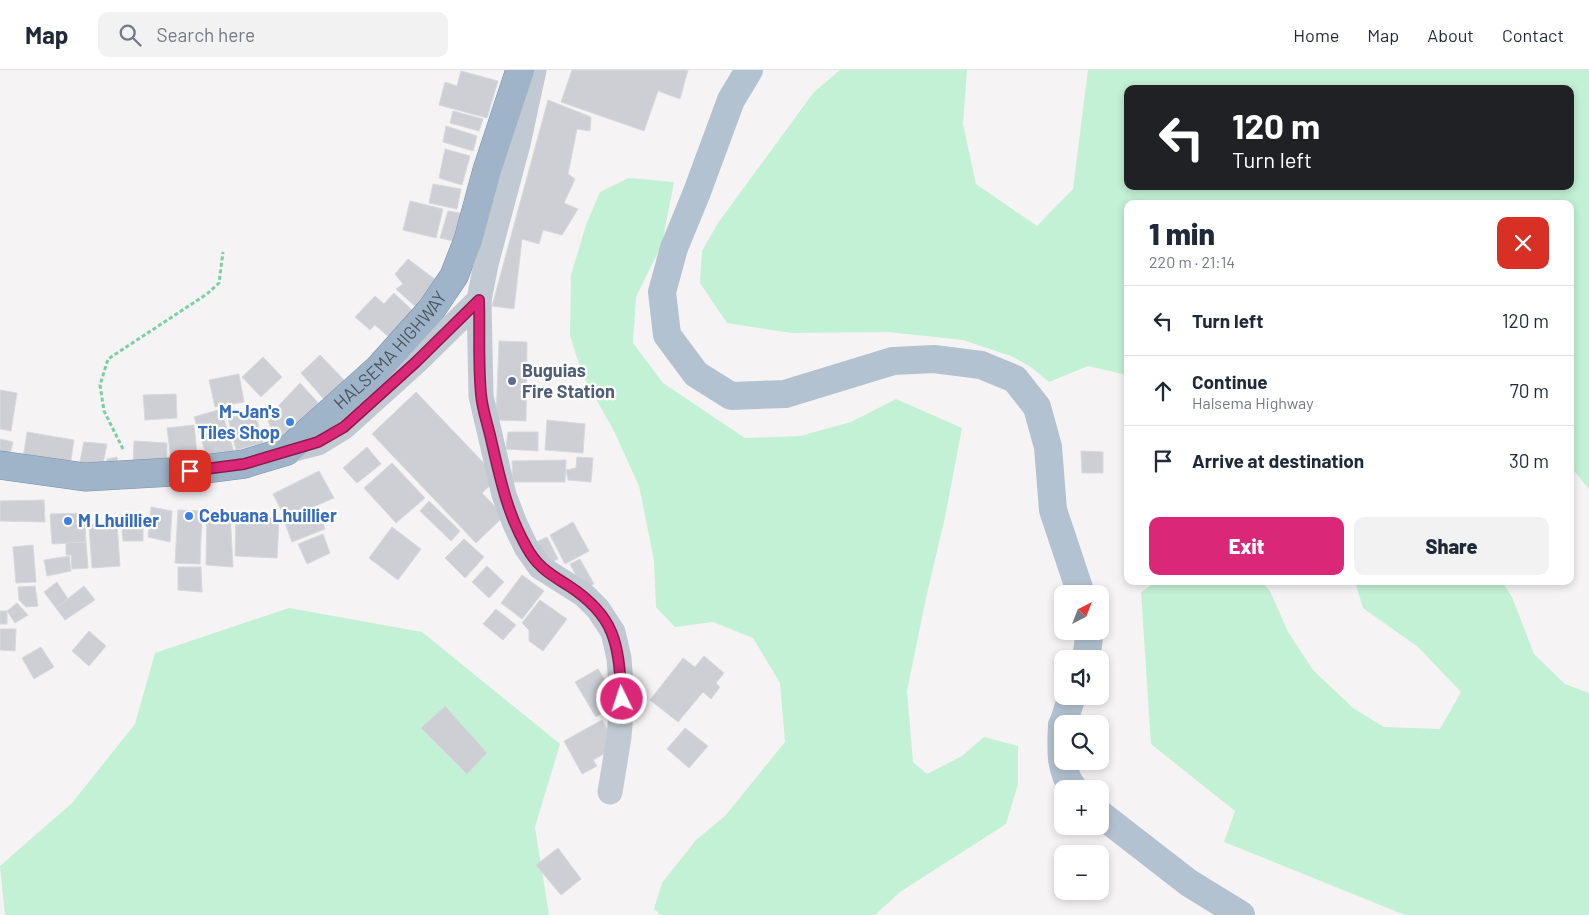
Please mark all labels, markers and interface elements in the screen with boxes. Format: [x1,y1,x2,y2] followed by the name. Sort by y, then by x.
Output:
[98,12,448,57] search box
[25,20,68,49] text: Map
[116,21,144,49] icon: search
[156,23,255,46] text: Search here
[1293,24,1339,46] text: Home
[1367,24,1399,46] text: Map
[1427,24,1474,46] text: About
[1502,24,1564,46] text: Contact
[1232,104,1320,146] text: 120 m
[1149,105,1214,170] icon: left
[1232,146,1312,172] text: Turn left
[1149,215,1215,251] text: 1 min
[1497,217,1549,269] button: close
[1149,252,1235,271] text: 220 m · 21:14
[329,286,451,414] street label: HALSEMA HIGHWAY
[1149,307,1177,335] icon: left
[1192,309,1263,332] text: Turn left
[1502,309,1549,332] text: 120 m
[522,359,615,402] place label: Buguias Fire Station
[1192,370,1268,393] text: Continue
[506,375,518,387] marker: Buguias Fire Station
[1149,377,1177,405] icon: ahead
[1510,379,1549,402] text: 70 m
[1192,393,1314,412] text: Halsema Highway
[198,400,280,443] place label: M-Jan's Tiles Shop
[284,416,296,428] marker: M-Jan's Tiles Shop
[1149,447,1177,475] icon: arrive
[1192,449,1364,472] text: Arrive at destination
[1509,449,1549,472] text: 30 m
[169,450,211,492] pin
[176,457,204,485] icon: arrive
[199,504,337,526] place label: Cebuana Lhuillier
[78,509,159,531] place label: M Lhuillier
[183,510,195,522] marker: Cebuana Lhuillier
[62,515,74,527] marker: M Lhuillier
[1149,517,1344,575] button: Exit
[1354,517,1549,575] button: Share
[1054,585,1109,640] north arrow
[1054,585,1109,900] map controls
[1054,650,1109,705] button: sound
[595,672,647,724] position arrow
[1054,715,1109,770] button: search
[1054,780,1109,835] button: +
[1054,845,1109,900] button: −

